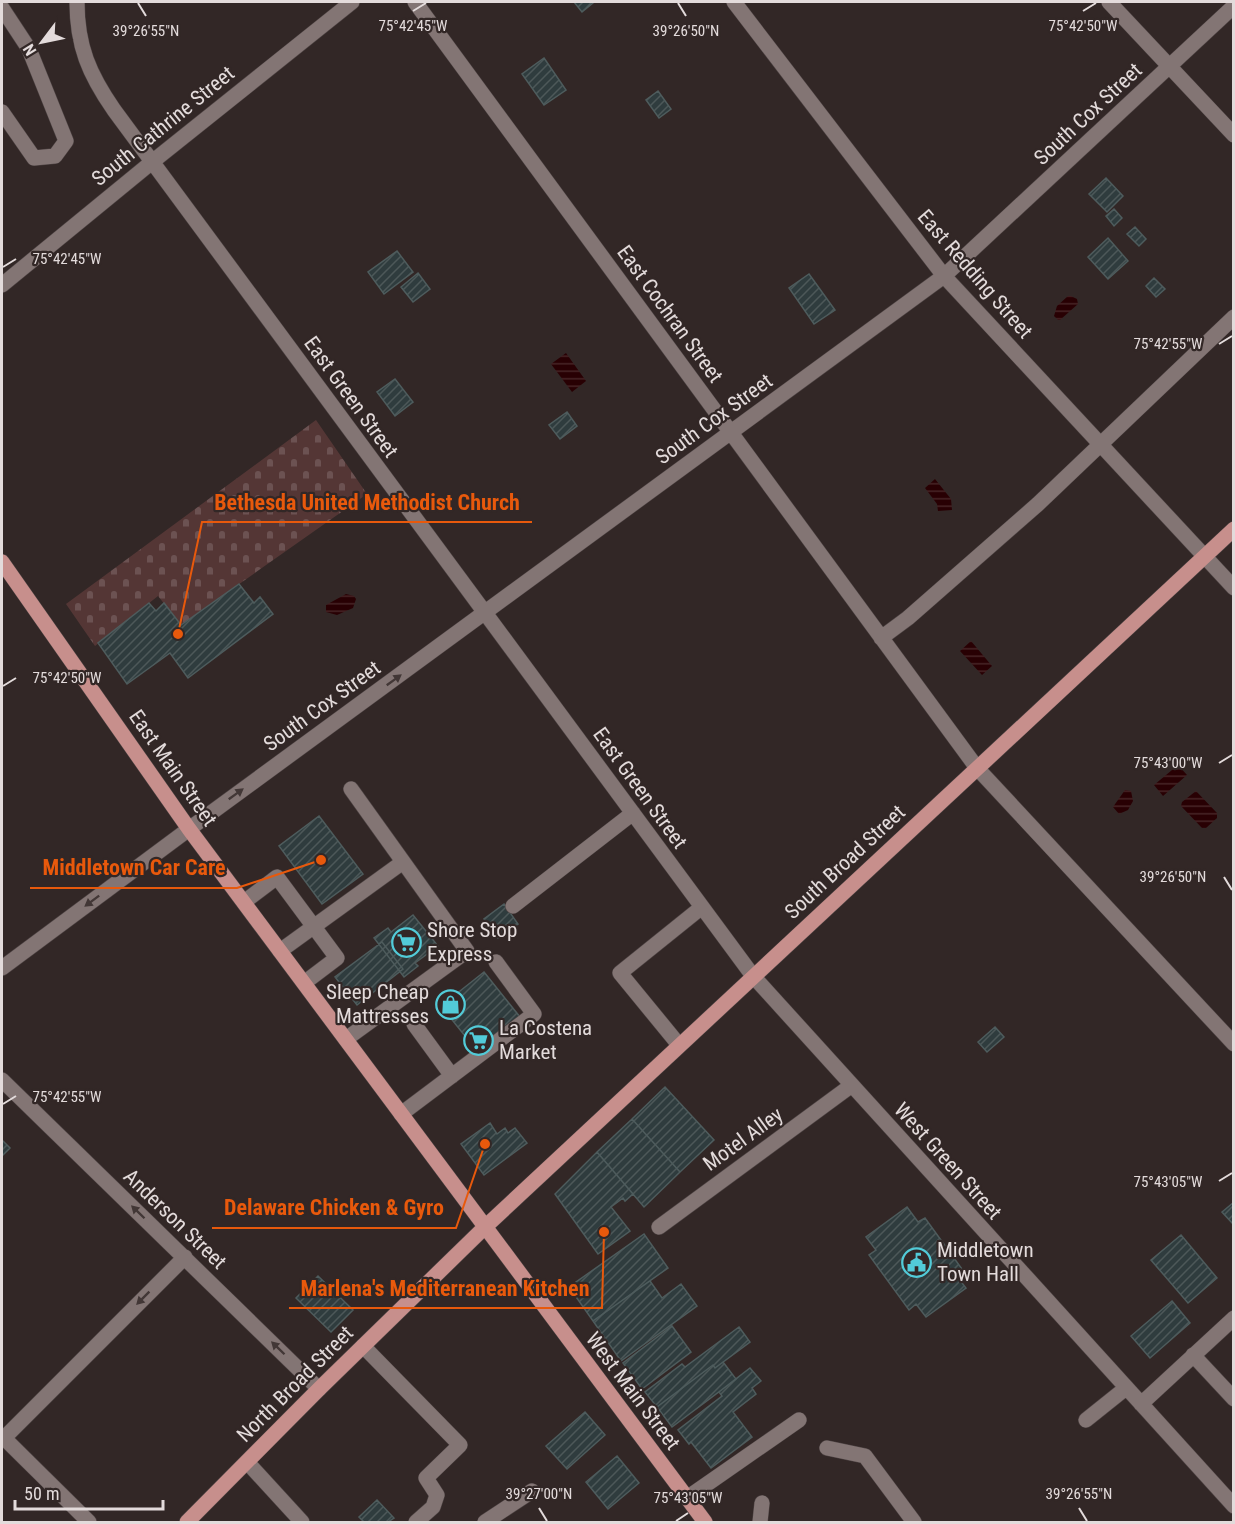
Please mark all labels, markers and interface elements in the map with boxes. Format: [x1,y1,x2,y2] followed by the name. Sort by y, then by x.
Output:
[12,12,72,72] north arrow
[379,17,448,35] text: 75°42'45"W
[1049,17,1118,35] text: 75°42'50"W
[113,22,179,40] text: 39°26'55"N
[653,22,719,40] text: 39°26'50"N
[19,40,40,59] text: N
[1029,58,1147,170] street label: South Cox Street
[87,61,239,191] street label: South Cathrine Street
[913,205,1037,343] street label: East Redding Street
[612,241,728,387] street label: East Cochran Street
[33,250,102,268] text: 75°42'45"W
[299,332,403,462] street label: East Green Street
[1134,335,1203,353] text: 75°42'55"W
[651,369,777,469] street label: South Cox Street
[202,482,532,522] callout: Bethesda United Methodist Church
[214,490,520,515] text: Bethesda United Methodist Church
[259,656,385,756] street label: South Cox Street
[33,669,102,687] text: 75°42'50"W
[387,674,402,686] one-way arrow
[124,705,222,831] street label: East Main Street
[588,723,692,853] street label: East Green Street
[1134,754,1203,772] text: 75°43'00"W
[228,788,244,800] one-way arrow
[780,800,910,924] street label: South Broad Street
[30,848,237,888] callout: Middletown Car Care
[42,855,226,880] text: Middletown Car Care
[1140,868,1206,886] text: 39°26'50"N
[84,895,100,907] one-way arrow
[427,918,517,966] place label: Shore Stop Express
[390,926,422,958] supermarket icon: Shore Stop Express
[326,980,429,1028] place label: Sleep Cheap Mattresses
[434,988,466,1020] shop icon: Sleep Cheap Mattresses
[499,1016,592,1064] place label: La Costena Market
[462,1024,494,1056] supermarket icon: La Costena Market
[33,1088,102,1106] text: 75°42'55"W
[889,1098,1007,1224] street label: West Green Street
[699,1102,788,1176] street label: Motel Alley
[119,1164,231,1274] street label: Anderson Street
[1134,1173,1203,1191] text: 75°43'05"W
[212,1188,456,1228] callout: Delaware Chicken & Gyro
[224,1195,444,1220] text: Delaware Chicken & Gyro
[131,1205,145,1219] one-way arrow
[937,1238,1034,1286] place label: Middletown Town Hall
[900,1246,932,1278] public building icon: Middletown Town Hall
[289,1268,602,1308] callout: Marlena's Mediterranean Kitchen
[301,1276,589,1301] text: Marlena's Mediterranean Kitchen
[137,1290,151,1304] one-way arrow
[232,1321,358,1447] street label: North Broad Street
[581,1327,685,1455] street label: West Main Street
[271,1341,285,1355] one-way arrow
[15,1473,164,1511] scale bar
[24,1483,59,1504] text: 50 m
[506,1485,572,1503] text: 39°27'00"N
[1046,1485,1112,1503] text: 39°26'55"N
[654,1489,723,1507] text: 75°43'05"W

